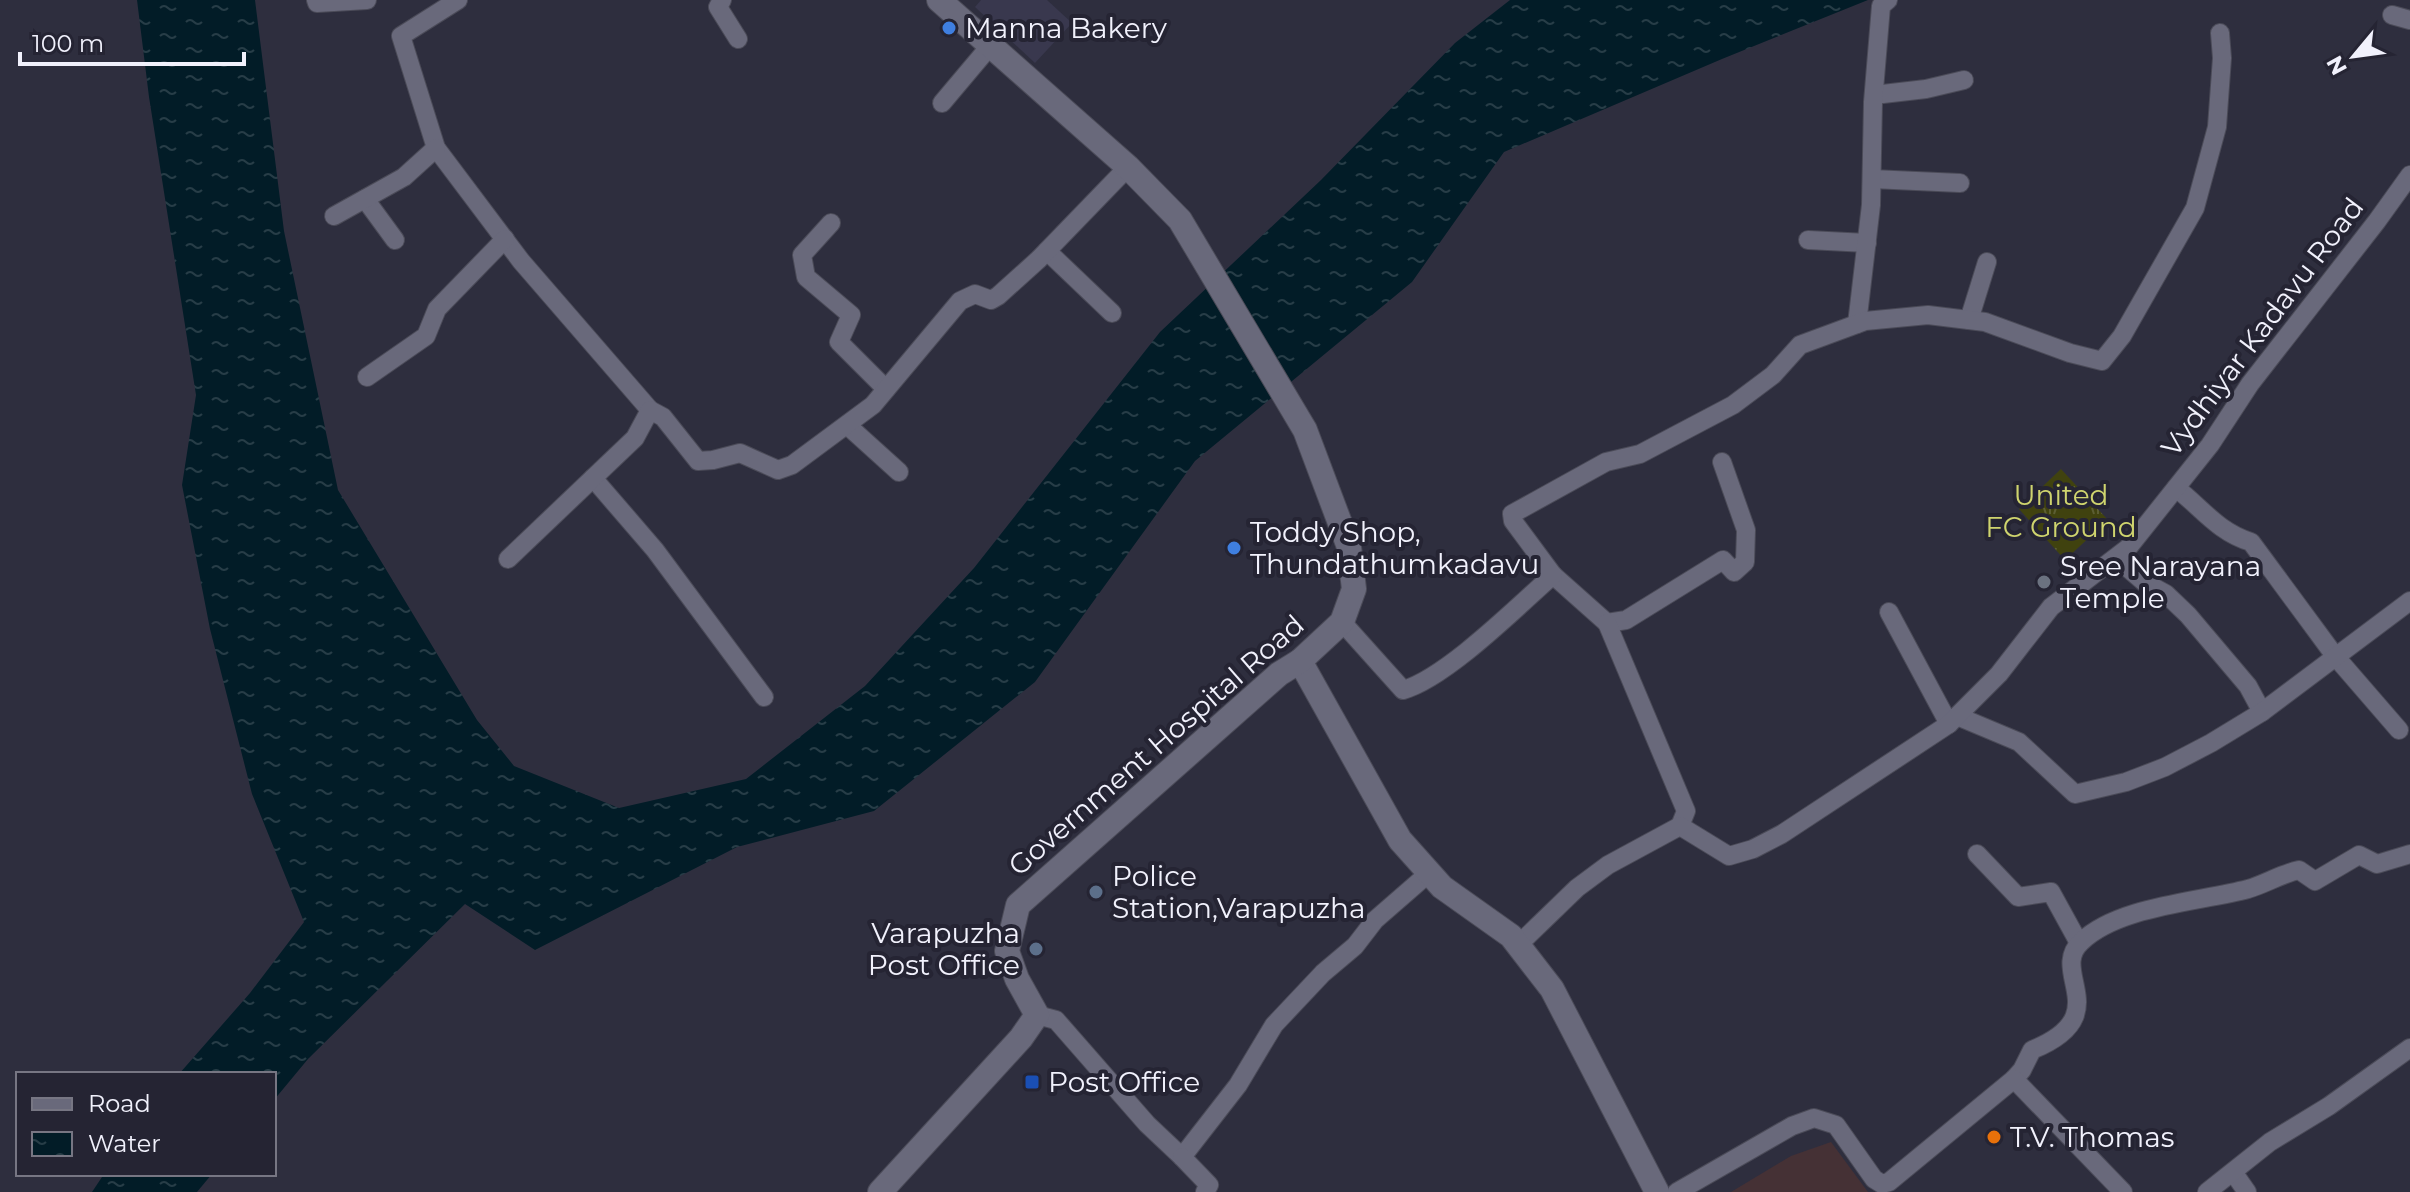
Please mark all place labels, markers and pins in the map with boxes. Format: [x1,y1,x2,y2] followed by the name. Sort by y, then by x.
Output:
[965,11,1168,45] place label: Manna Bakery
[940,19,958,37] marker: Manna Bakery
[1250,515,1539,581] place label: Toddy Shop, Thundathumkadavu
[1225,539,1243,557] marker: Toddy Shop, Thundathumkadavu
[2060,549,2261,615] place label: Sree Narayana Temple
[2035,573,2053,591] marker: Sree Narayana Temple
[1112,859,1366,925] place label: Police Station,Varapuzha
[1087,883,1105,901] marker: Police Station,Varapuzha
[868,916,1020,982] place label: Varapuzha Post Office
[1027,940,1045,958] marker: Varapuzha Post Office
[1048,1065,1200,1099] place label: Post Office
[1023,1073,1041,1091] marker: Post Office
[2010,1120,2174,1154] place label: T.V. Thomas
[1985,1128,2003,1146] marker: T.V. Thomas

